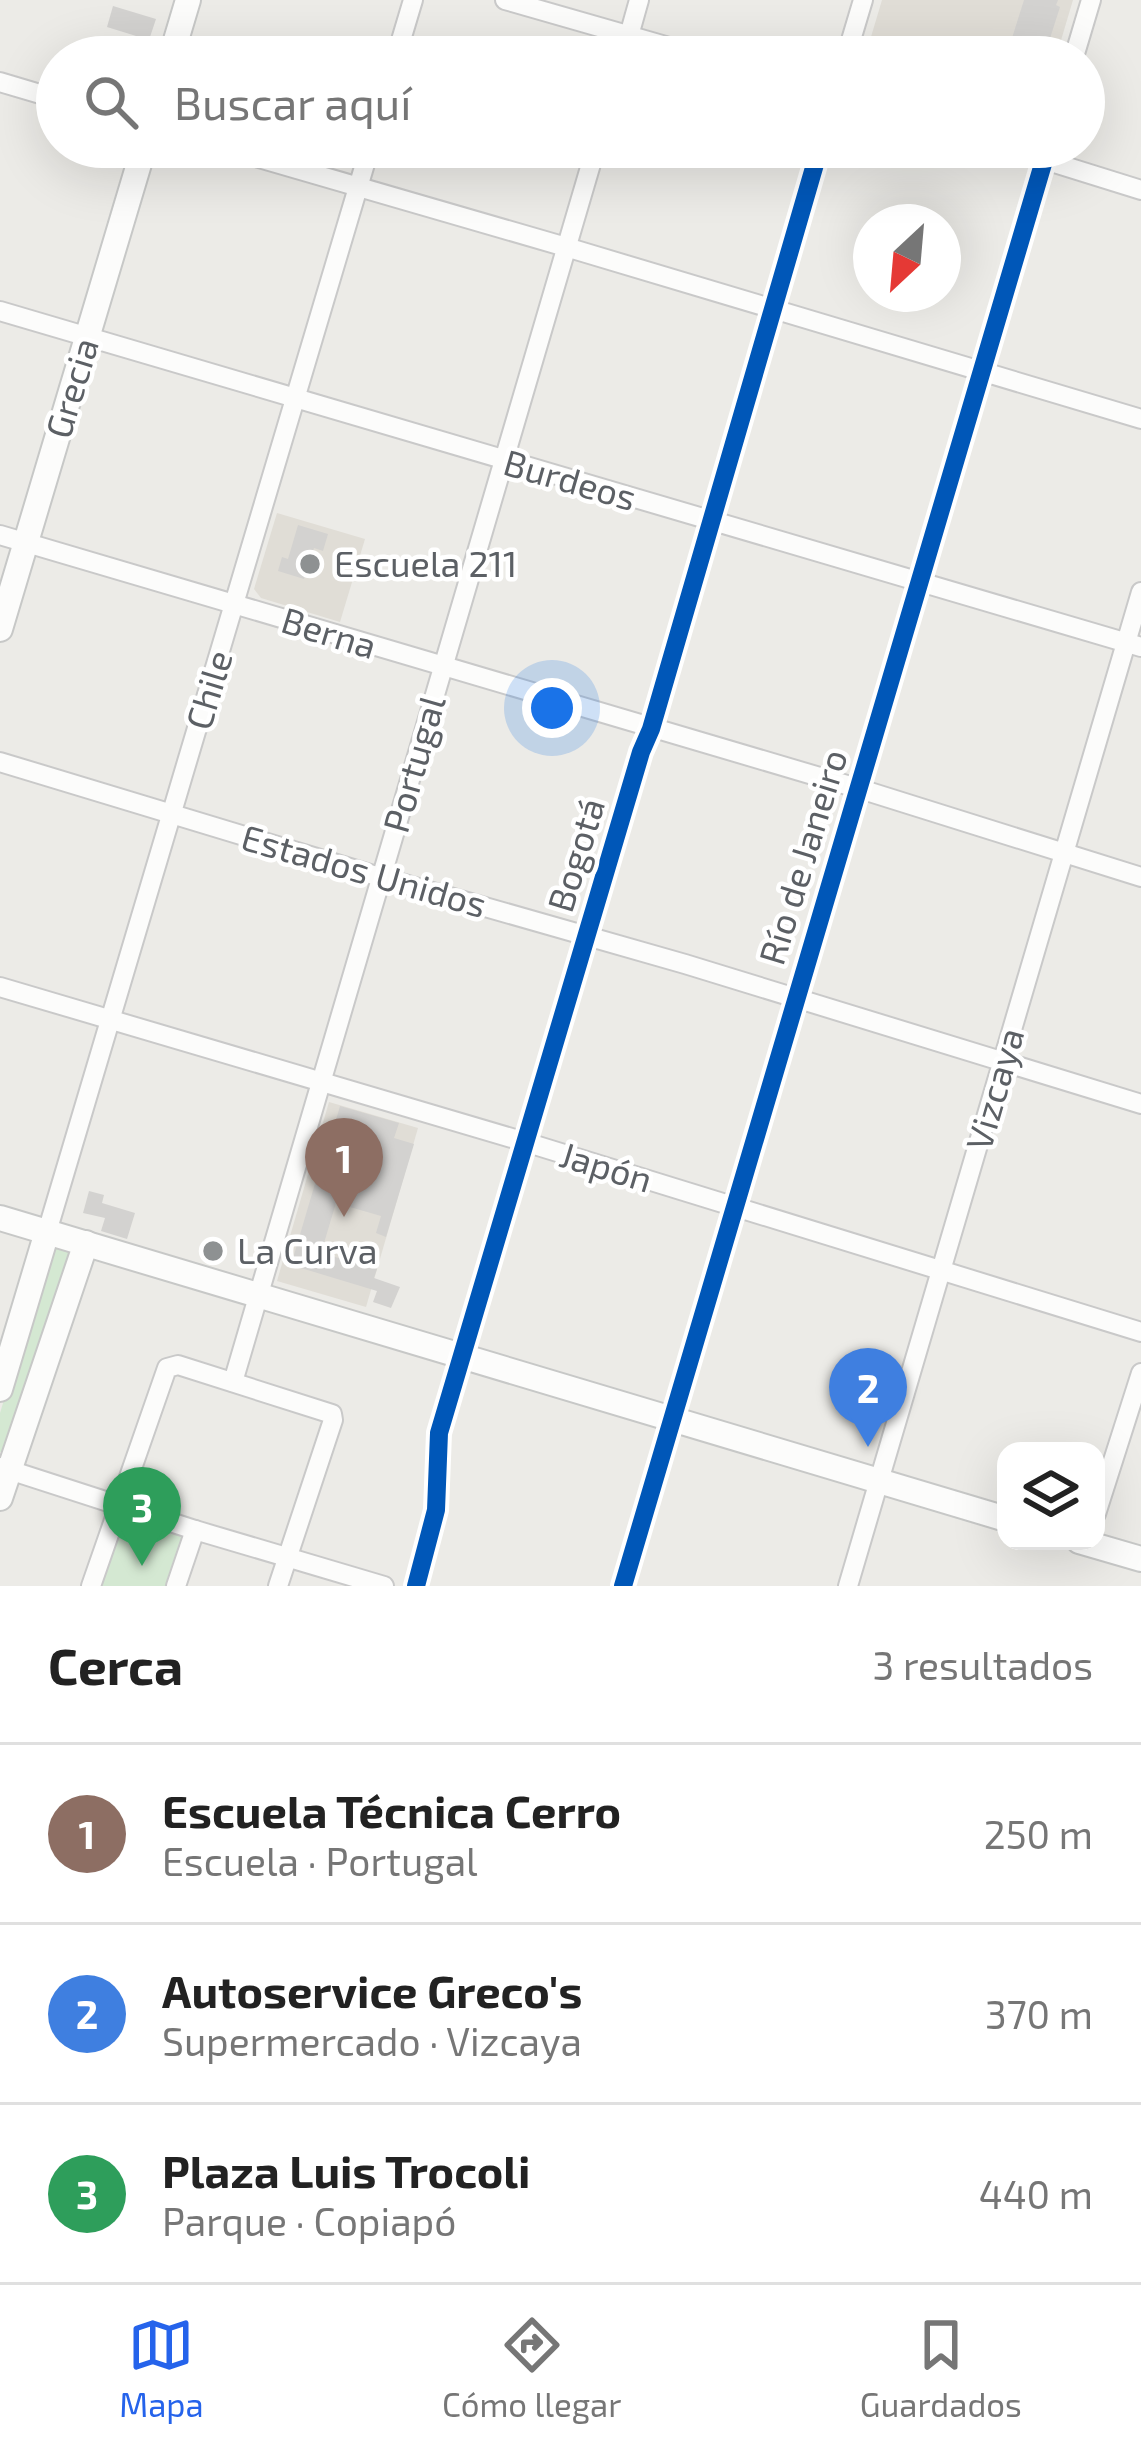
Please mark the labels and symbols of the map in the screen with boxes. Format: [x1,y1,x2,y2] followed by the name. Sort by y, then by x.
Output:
[853,204,961,312] north arrow
[35,332,106,443] street label: Grecia
[499,439,642,518] street label: Burdeos
[334,541,517,584] place label: Escuela 211
[297,551,323,577] marker: Escuela 211
[277,597,382,666] street label: Berna
[175,645,240,734] street label: Chile
[522,678,582,738] your location
[373,690,453,837] street label: Portugal
[748,744,855,969] street label: Río de Janeiro
[537,793,612,917] street label: Bogotá
[237,814,492,925] street label: Estados Unidos
[956,1022,1031,1155] street label: Vizcaya
[305,1118,383,1217] pin: 1
[555,1131,658,1200] street label: Japón
[237,1228,377,1271] place label: La Curva
[200,1238,226,1264] marker: La Curva
[829,1348,907,1447] pin: 2
[103,1467,181,1566] pin: 3

